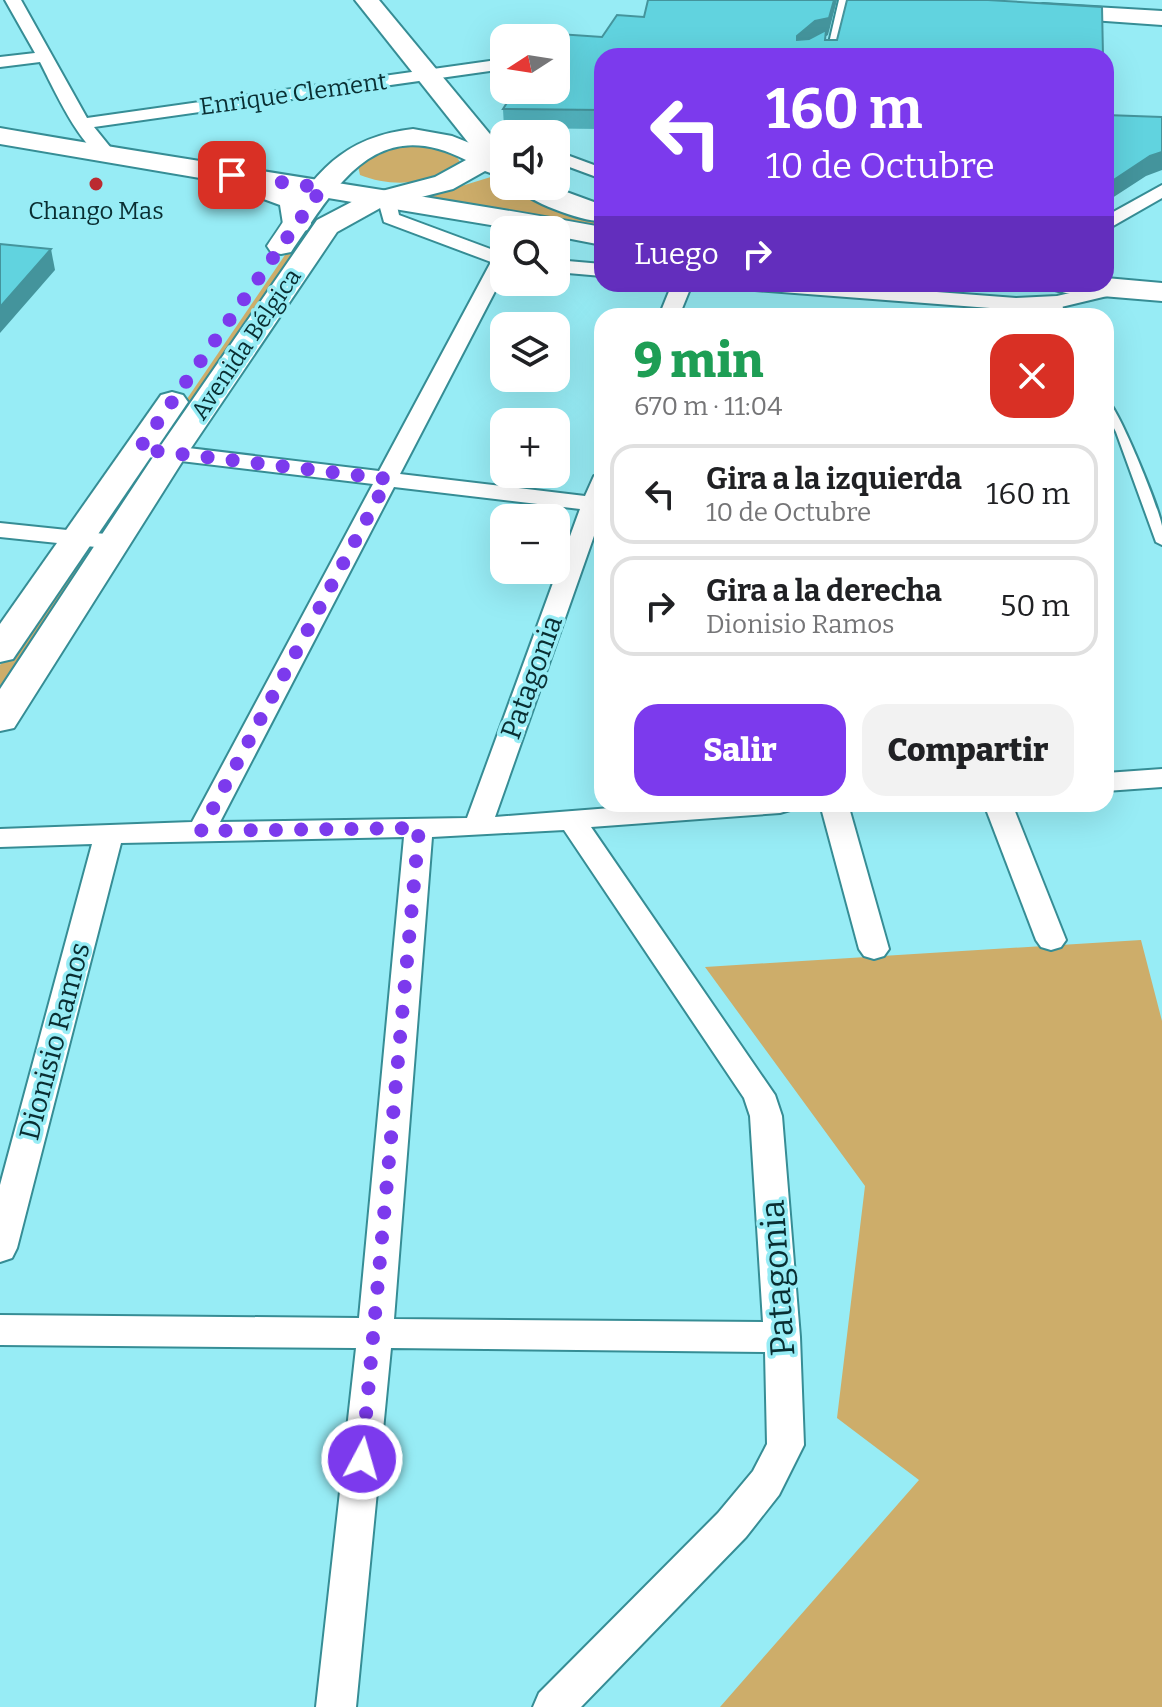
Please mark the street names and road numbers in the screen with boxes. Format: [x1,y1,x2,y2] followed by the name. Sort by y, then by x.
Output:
[198,67,389,121] street label: Enrique Clement
[185,263,307,425] street label: Avenida Bélgica
[494,611,569,743] street label: Patagonia
[12,939,97,1143] street label: Dionisio Ramos
[752,1198,803,1357] street label: Patagonia

